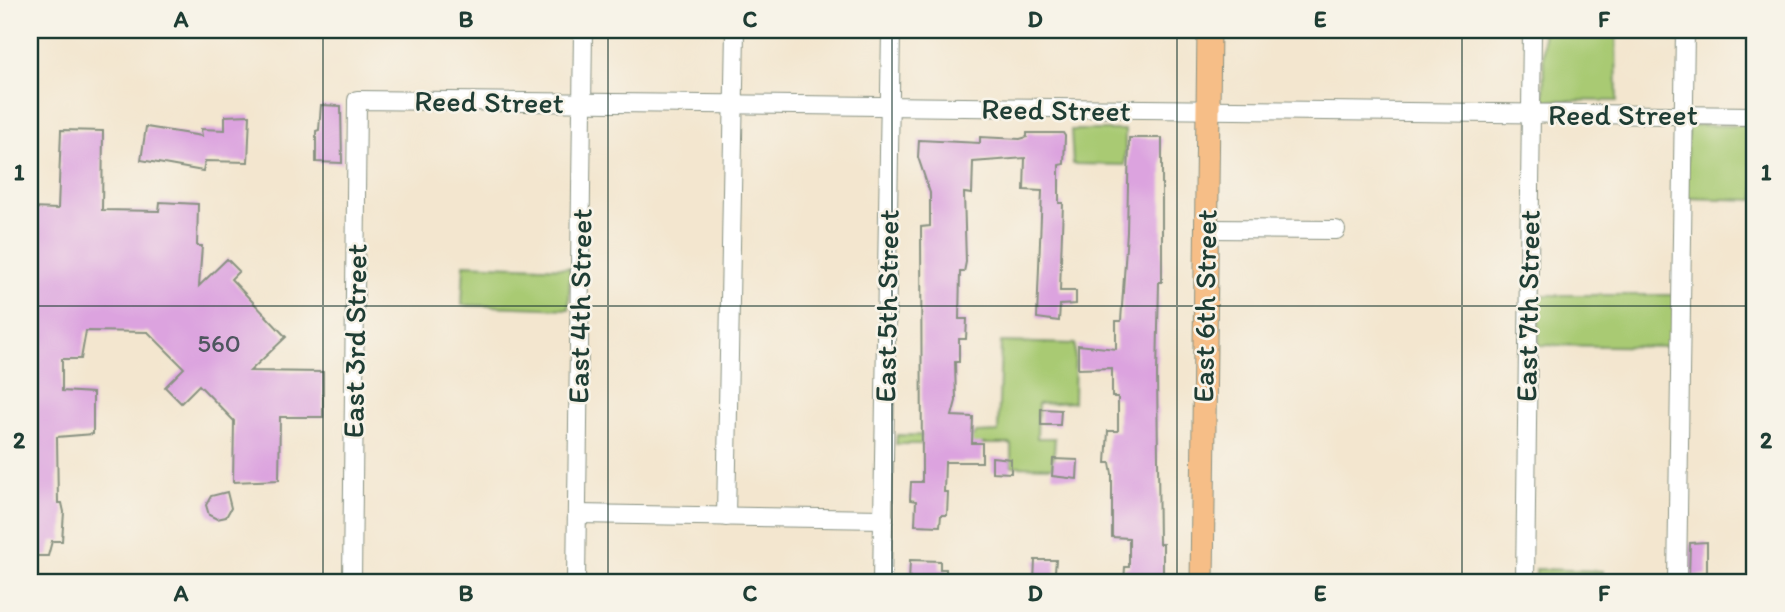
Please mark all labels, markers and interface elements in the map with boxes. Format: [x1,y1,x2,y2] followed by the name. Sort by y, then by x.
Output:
[173,5,189,33] text: A
[459,5,474,33] text: B
[743,5,758,33] text: C
[1027,5,1043,33] text: D
[1314,5,1327,33] text: E
[1598,5,1611,33] text: F
[414,82,564,121] street label: Reed Street
[981,90,1131,129] street label: Reed Street
[1548,96,1698,133] street label: Reed Street
[14,158,25,186] text: 1
[1761,158,1772,186] text: 1
[559,208,600,404] street label: East 4th Street
[866,209,907,403] street label: East 5th Street
[1184,209,1225,403] street label: East 6th Street
[1507,209,1548,402] street label: East 7th Street
[334,243,375,439] street label: East 3rd Street
[197,327,241,359] house number: 560
[13,426,26,454] text: 2
[1760,426,1773,454] text: 2
[173,579,189,607] text: A
[459,579,474,607] text: B
[743,579,758,607] text: C
[1027,579,1043,607] text: D
[1314,579,1327,607] text: E
[1598,579,1611,607] text: F

